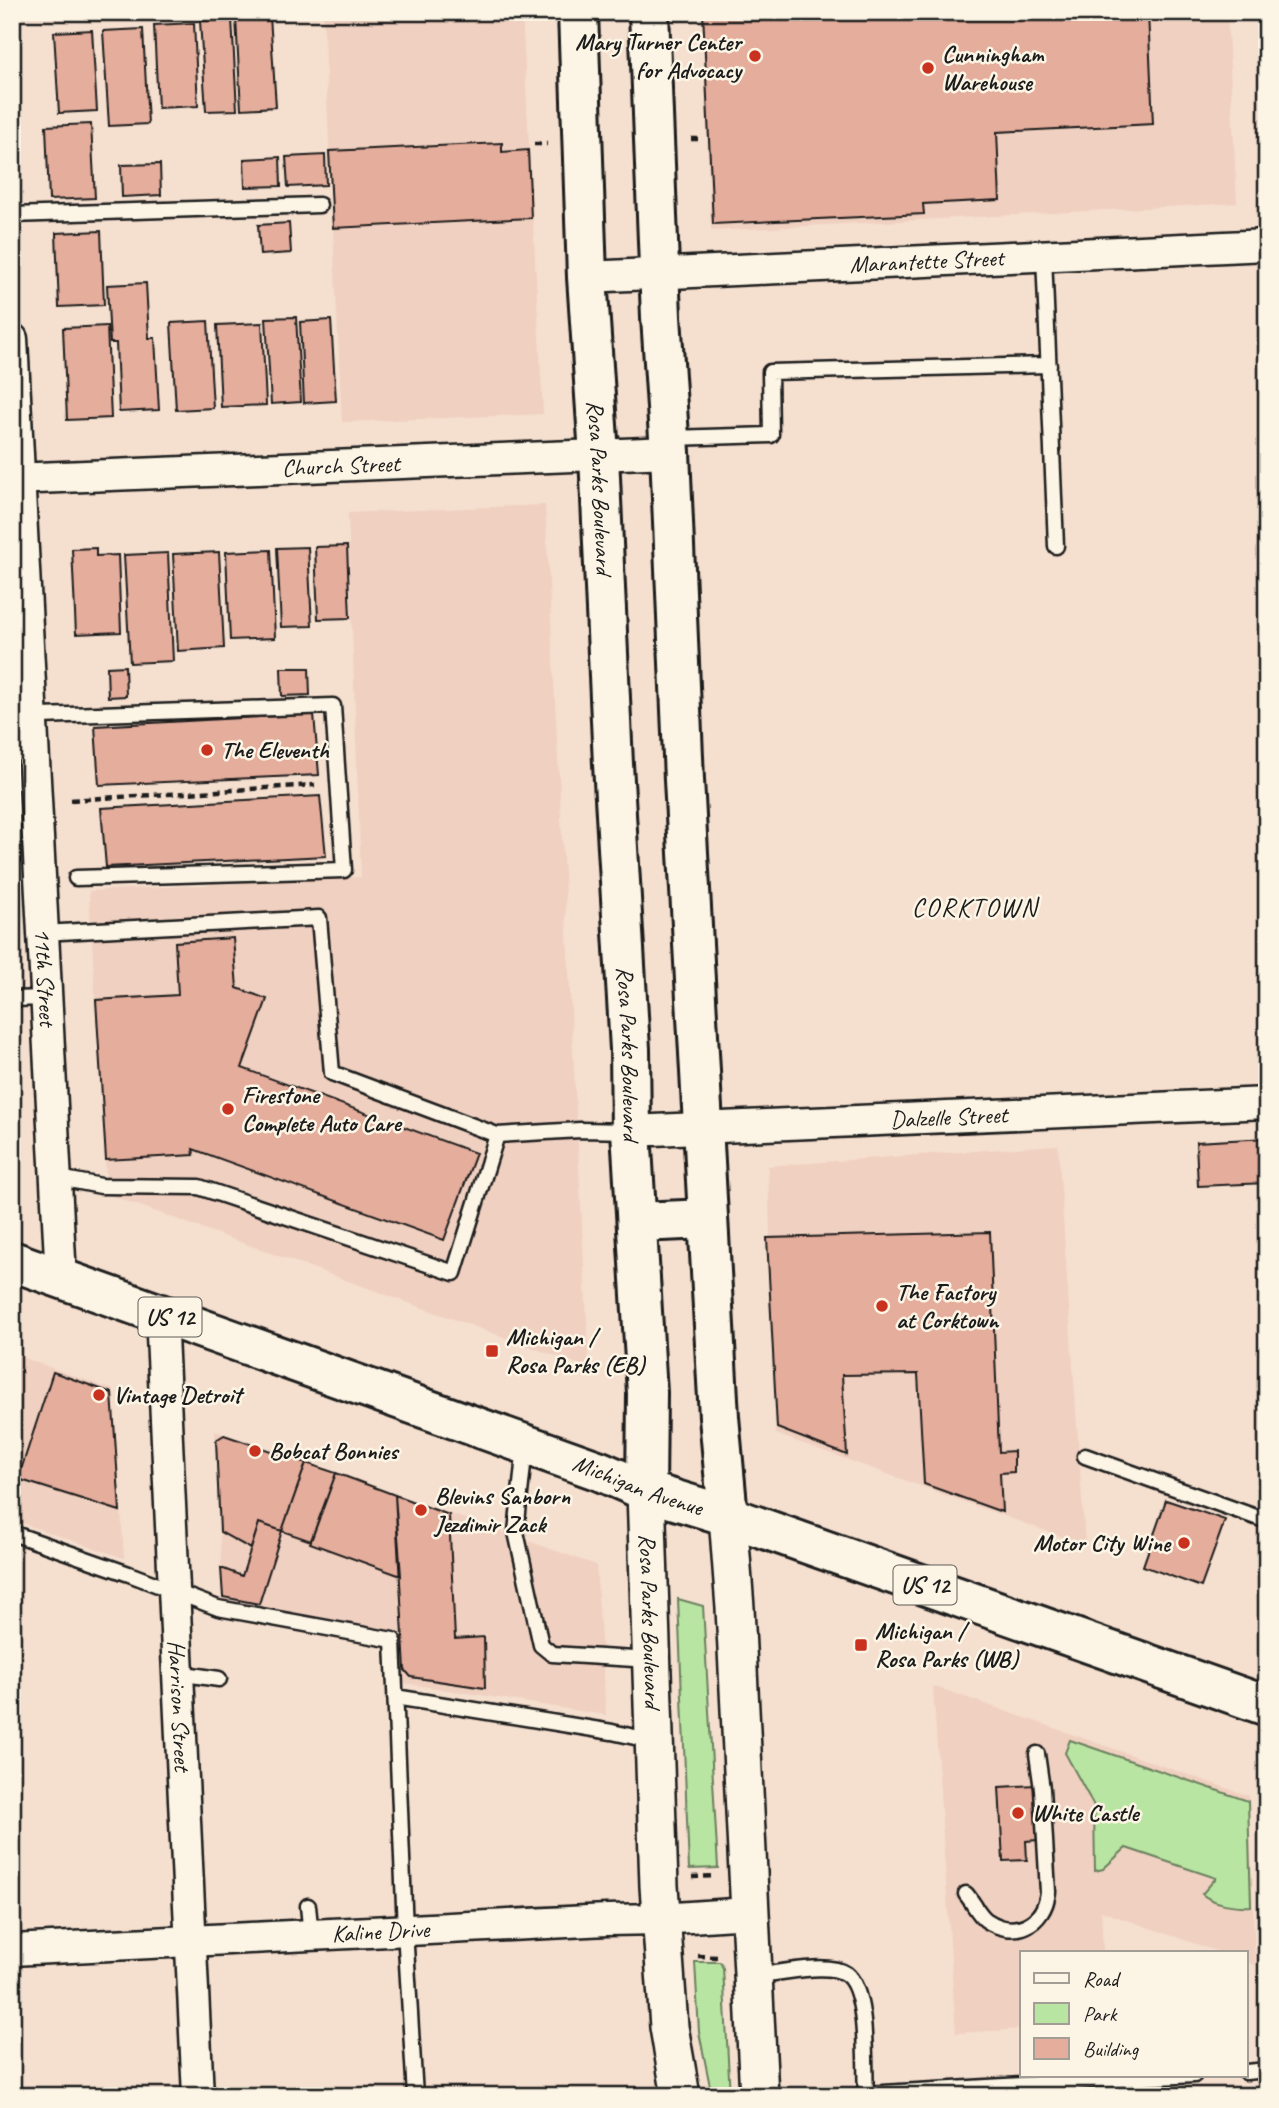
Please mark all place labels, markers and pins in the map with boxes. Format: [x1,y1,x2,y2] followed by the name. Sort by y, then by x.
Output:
[575,27,744,85] place label: Mary Turner Center for Advocacy
[942,39,1045,97] place label: Cunningham Warehouse
[747,48,763,64] marker: Mary Turner Center for Advocacy
[920,60,936,76] marker: Cunningham Warehouse
[221,735,330,765] place label: The Eleventh
[199,742,215,758] marker: The Eleventh
[242,1080,402,1138] place label: Firestone Complete Auto Care
[220,1101,236,1117] marker: Firestone Complete Auto Care
[896,1277,1000,1335] place label: The Factory at Corktown
[874,1298,890,1314] marker: The Factory at Corktown
[506,1322,647,1380] place label: Michigan / Rosa Parks (EB)
[484,1343,500,1359] marker: Michigan / Rosa Parks (EB)
[113,1380,245,1410] place label: Vintage Detroit
[91,1387,107,1403] marker: Vintage Detroit
[269,1436,400,1466] place label: Bobcat Bonnies
[247,1443,263,1459] marker: Bobcat Bonnies
[433,1481,571,1539] place label: Blevins Sanborn Jezdimir Zack
[413,1502,429,1518] marker: Blevins Sanborn Jezdimir Zack
[1033,1528,1172,1558] place label: Motor City Wine
[1176,1535,1192,1551] marker: Motor City Wine
[875,1616,1020,1674] place label: Michigan / Rosa Parks (WB)
[853,1637,869,1653] marker: Michigan / Rosa Parks (WB)
[1032,1798,1140,1828] place label: White Castle
[1010,1805,1026,1821] marker: White Castle

